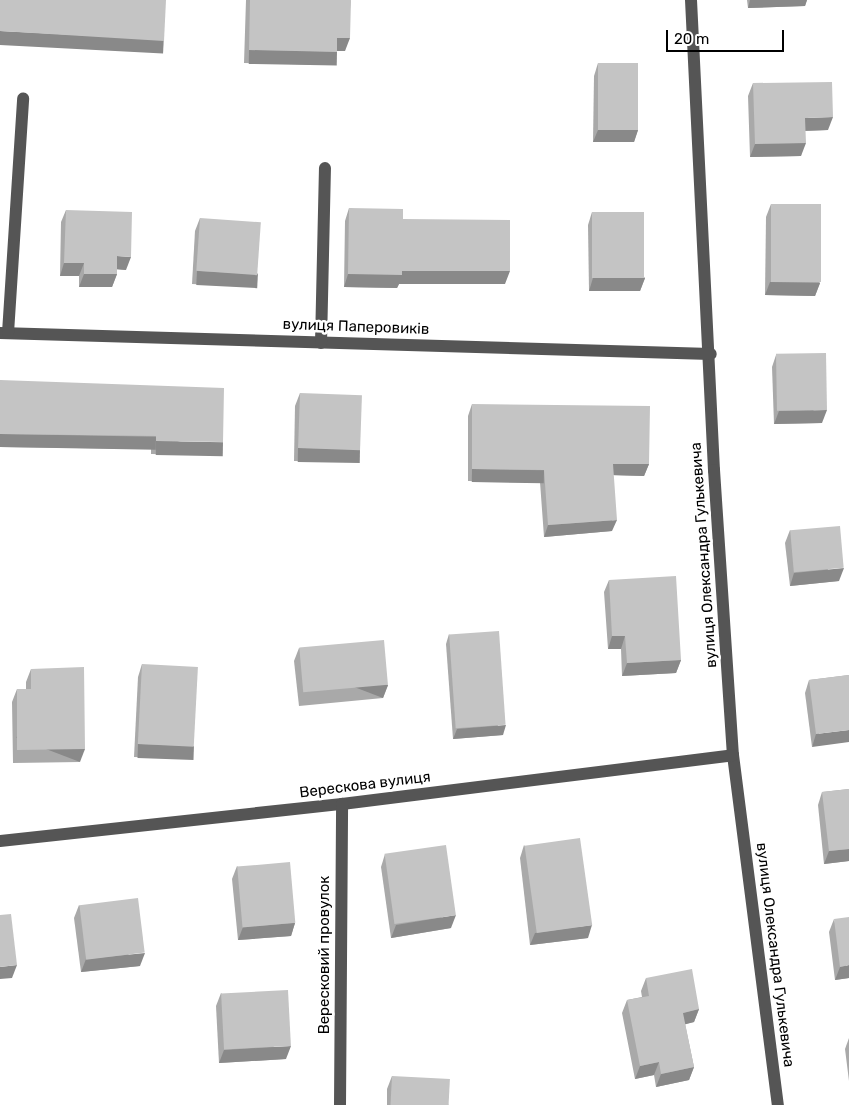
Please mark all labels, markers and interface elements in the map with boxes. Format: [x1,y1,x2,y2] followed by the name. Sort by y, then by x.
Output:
[669,20,786,52] scale bar
[674,30,709,48] text: 20 m
[282,315,430,339] street label: вулиця Паперовиків
[687,442,721,668] street label: вулиця Олександра Гулькевича
[298,768,432,802] street label: Верескова вулиця
[752,842,798,1068] street label: вулиця Олександра Гулькевича
[316,876,334,1034] street label: Вересковий провулок

